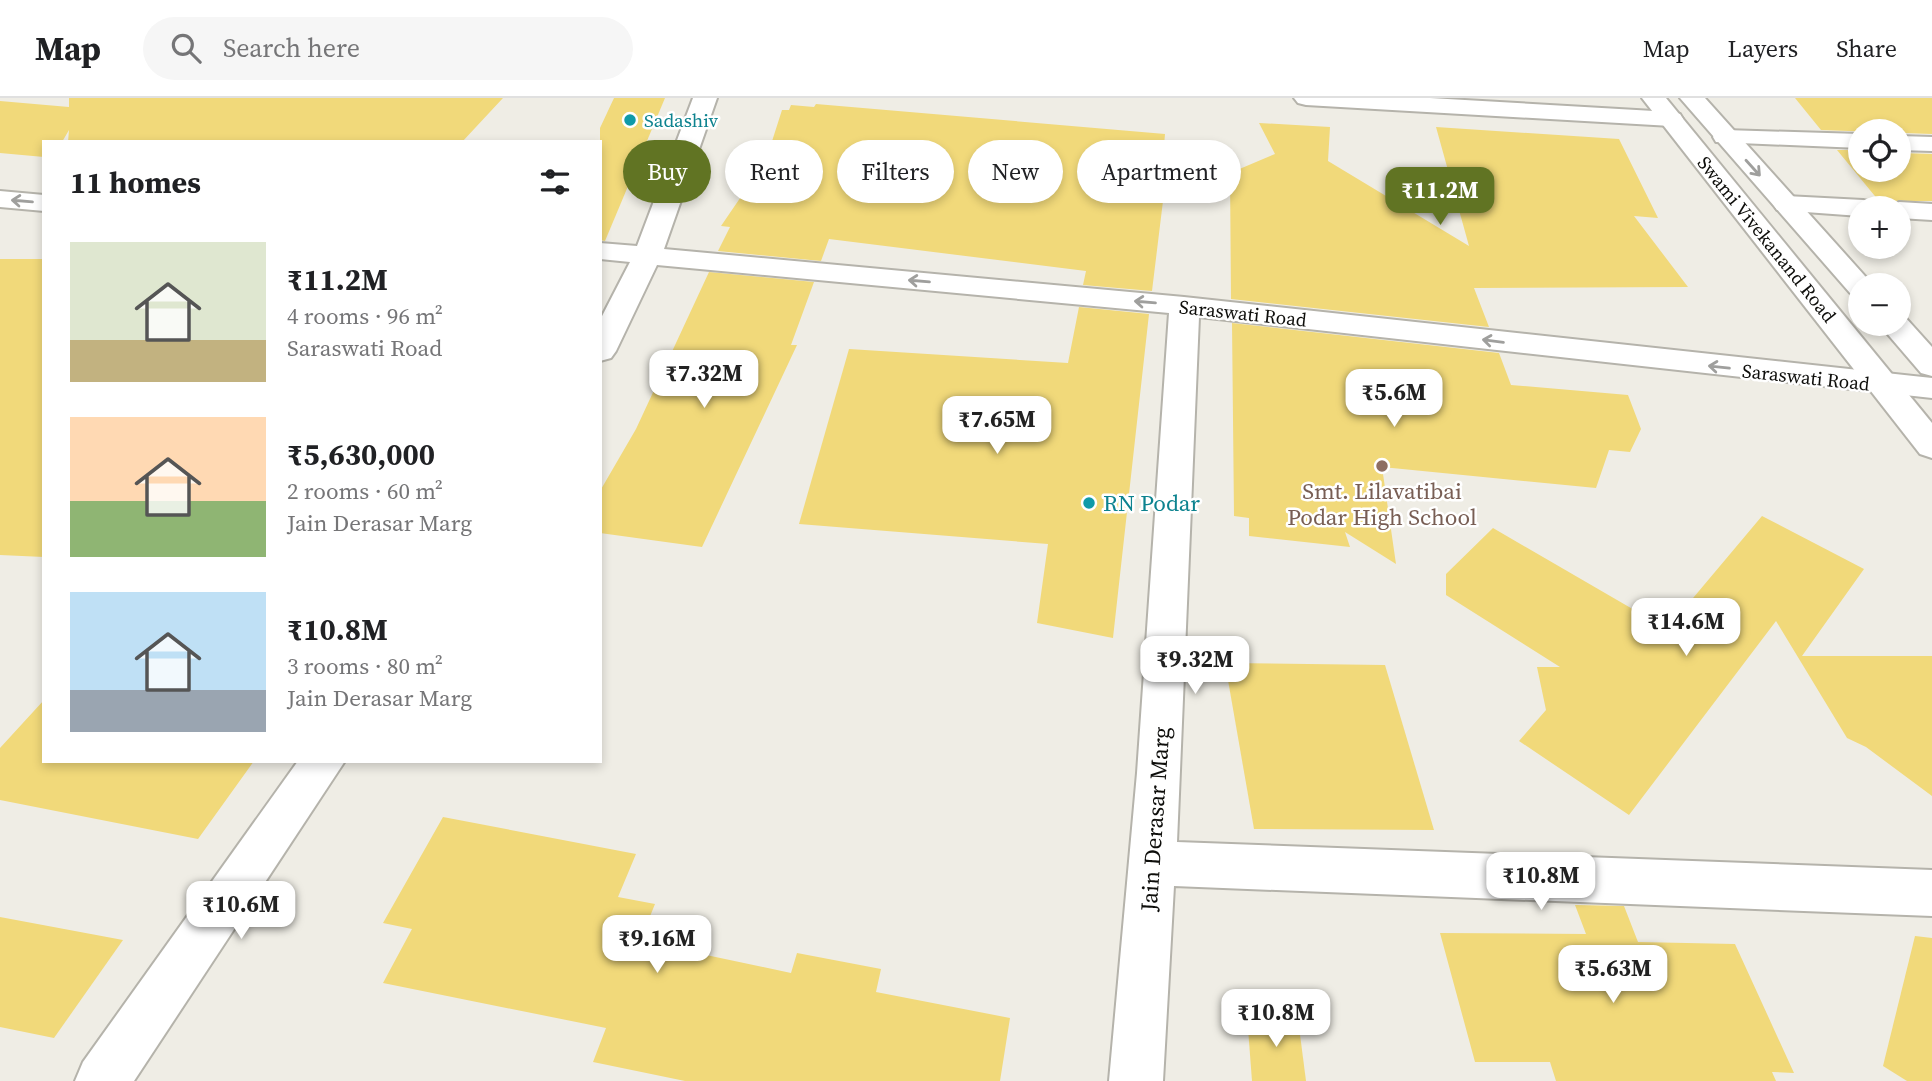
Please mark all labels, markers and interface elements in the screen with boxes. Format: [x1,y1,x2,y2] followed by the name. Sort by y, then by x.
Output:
[143,17,633,80] search box
[35,26,101,71] text: Map
[167,29,205,67] icon: search
[223,30,360,66] text: Search here
[1643,32,1690,65] text: Map
[1728,32,1798,65] text: Layers
[1836,32,1897,65] text: Share
[644,107,719,133] place label: Sadashiv
[622,112,638,128] marker: Sadashiv
[1848,119,1911,336] map controls
[1848,119,1911,182] button: locate
[623,140,711,203] chip: Buy
[725,140,823,203] chip: Rent
[837,140,954,203] chip: Filters
[968,140,1063,203] chip: New
[1077,140,1241,203] chip: Apartment
[1692,150,1842,328] street label: Swami Vivekanand Road
[1745,159,1761,177] one-way arrow
[70,162,201,203] text: 11 homes
[536,163,574,201] icon: filters
[1383,167,1497,227] pin: ₹11.2M
[1401,174,1479,206] text: ₹11.2M
[11,194,34,207] one-way arrow
[1848,196,1911,259] button: +
[287,259,388,300] text: ₹11.2M
[126,270,210,354] icon: home
[1848,273,1911,336] button: −
[908,274,930,287] one-way arrow
[1178,293,1308,333] street label: Saraswati Road
[1134,295,1157,308] one-way arrow
[287,300,443,332] text: 4 rooms · 96 m²
[287,332,442,364] text: Saraswati Road
[1482,335,1505,348] one-way arrow
[647,350,761,410] pin: ₹7.32M
[665,357,743,389] text: ₹7.32M
[1741,357,1871,397] street label: Saraswati Road
[1708,360,1731,373] one-way arrow
[1345,370,1443,429] pin: ₹5.6M
[1362,376,1426,408] text: ₹5.6M
[940,396,1054,456] pin: ₹7.65M
[958,403,1036,435] text: ₹7.65M
[287,434,435,475] text: ₹5,630,000
[126,445,210,529] icon: home
[1374,458,1390,474] marker: Smt. Lilavatibai Podar High School
[287,475,443,507] text: 2 rooms · 60 m²
[1287,475,1477,533] place label: Smt. Lilavatibai Podar High School
[1103,487,1200,519] place label: RN Podar
[1081,495,1097,511] marker: RN Podar
[287,507,472,539] text: Jain Derasar Marg
[1629,598,1743,658] pin: ₹14.6M
[1647,605,1725,637] text: ₹14.6M
[287,609,388,650] text: ₹10.8M
[126,620,210,704] icon: home
[1138,636,1252,696] pin: ₹9.32M
[1156,643,1234,675] text: ₹9.32M
[287,650,443,682] text: 3 rooms · 80 m²
[287,682,472,714] text: Jain Derasar Marg
[1133,725,1177,913] street label: Jain Derasar Marg
[1484,852,1598,912] pin: ₹10.8M
[1502,859,1580,891] text: ₹10.8M
[184,882,298,941] pin: ₹10.6M
[202,888,280,920] text: ₹10.6M
[600,916,714,975] pin: ₹9.16M
[618,922,696,954] text: ₹9.16M
[1556,946,1670,1005] pin: ₹5.63M
[1574,952,1652,984] text: ₹5.63M
[1219,990,1333,1049] pin: ₹10.8M
[1237,996,1315,1028] text: ₹10.8M

